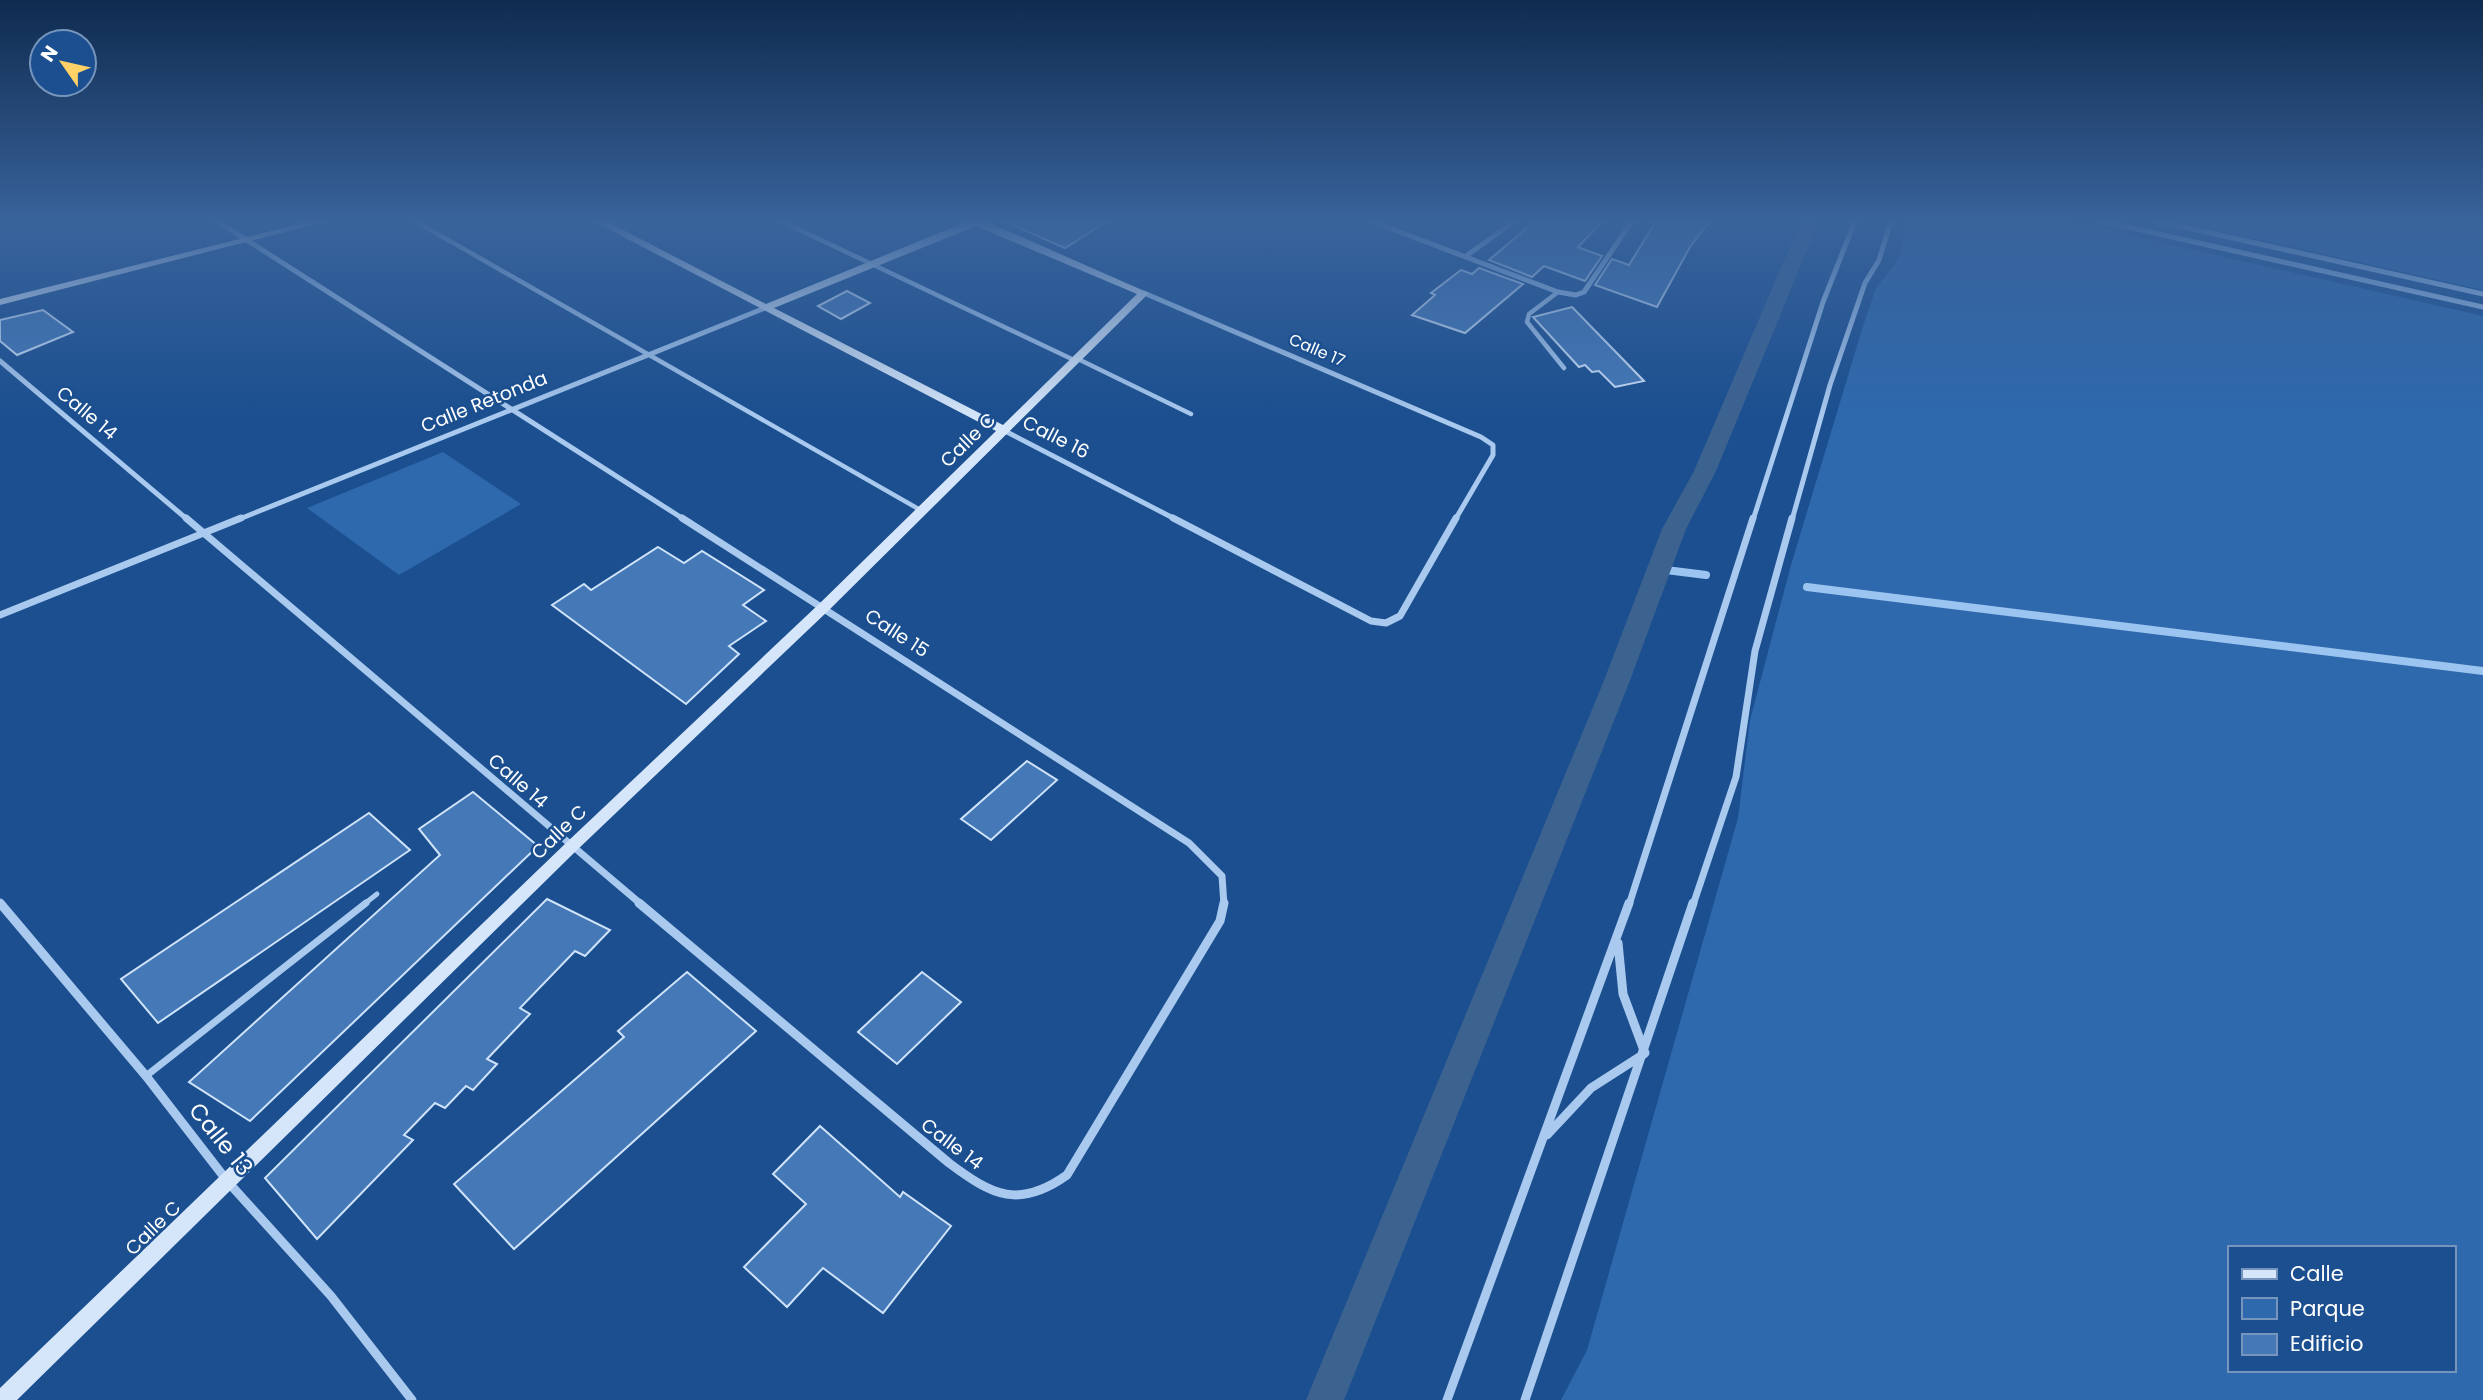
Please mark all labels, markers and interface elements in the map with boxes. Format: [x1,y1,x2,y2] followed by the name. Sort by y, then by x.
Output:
[28,28,98,98] north arrow
[34,40,65,67] text: N
[1285,328,1349,372] street label: Calle 17
[417,364,551,440] street label: Calle Retonda
[51,380,123,446] street label: Calle 14
[934,407,1002,473] street label: Calle C
[1018,409,1094,465] street label: Calle 16
[860,602,934,664] street label: Calle 15
[482,747,554,815] street label: Calle 14
[525,799,593,865] street label: Calle C
[182,1096,260,1182] street label: Calle 13
[915,1112,989,1176] street label: Calle 14
[119,1195,187,1261] street label: Calle C
[2228,1246,2455,1372] legend
[2290,1259,2344,1288] text: Calle
[2290,1294,2365,1323] text: Parque
[2290,1329,2364,1358] text: Edificio

